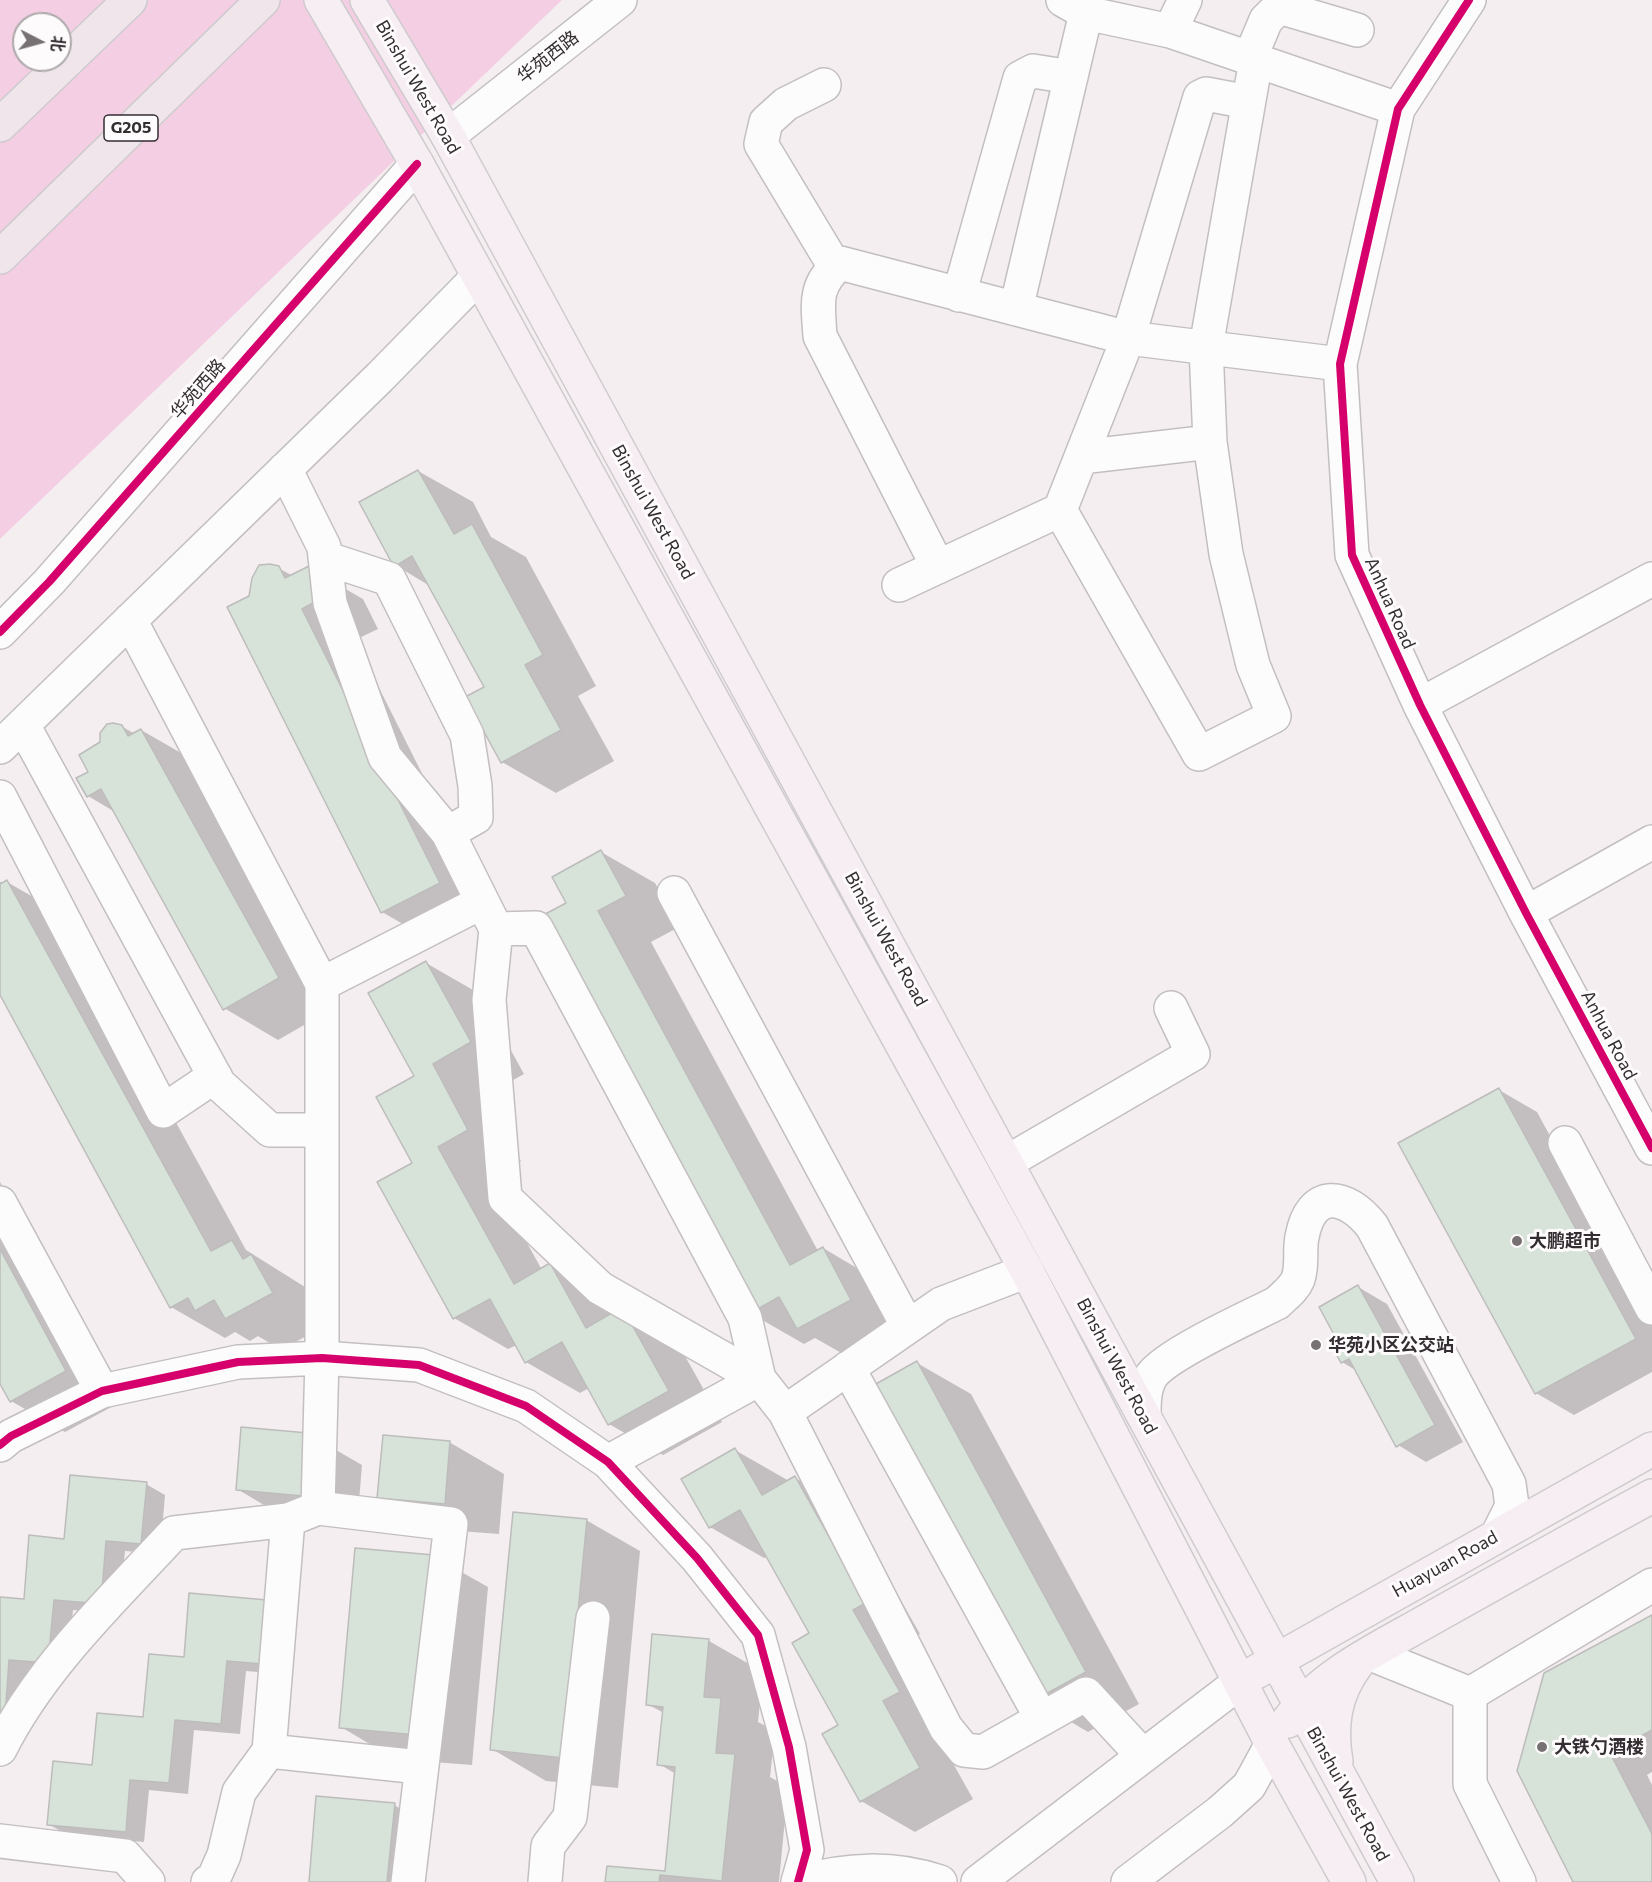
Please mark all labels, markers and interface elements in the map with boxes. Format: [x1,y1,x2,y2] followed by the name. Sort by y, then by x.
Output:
[12,12,72,72] north arrow
[371,16,465,158] street label: Binshui West Road
[513,26,583,88] street label: 华苑西路
[48,35,69,53] text: 北
[104,115,158,141] road number: G205
[166,355,230,423] street label: 华苑西路
[607,441,699,583] street label: Binshui West Road
[1360,554,1420,652] street label: Anhua Road
[840,868,932,1010] street label: Binshui West Road
[1576,987,1642,1083] street label: Anhua Road
[1529,1230,1601,1252] place label: 大鹏超市
[1510,1234,1524,1248] marker: 大鹏超市
[1072,1294,1162,1438] street label: Binshui West Road
[1328,1334,1454,1356] place label: 华苑小区公交站
[1309,1338,1323,1352] marker: 华苑小区公交站
[1388,1526,1502,1602] street label: Huayuan Road
[1302,1723,1394,1865] street label: Binshui West Road
[1554,1736,1644,1758] place label: 大铁勺酒楼
[1535,1740,1549,1754] marker: 大铁勺酒楼

